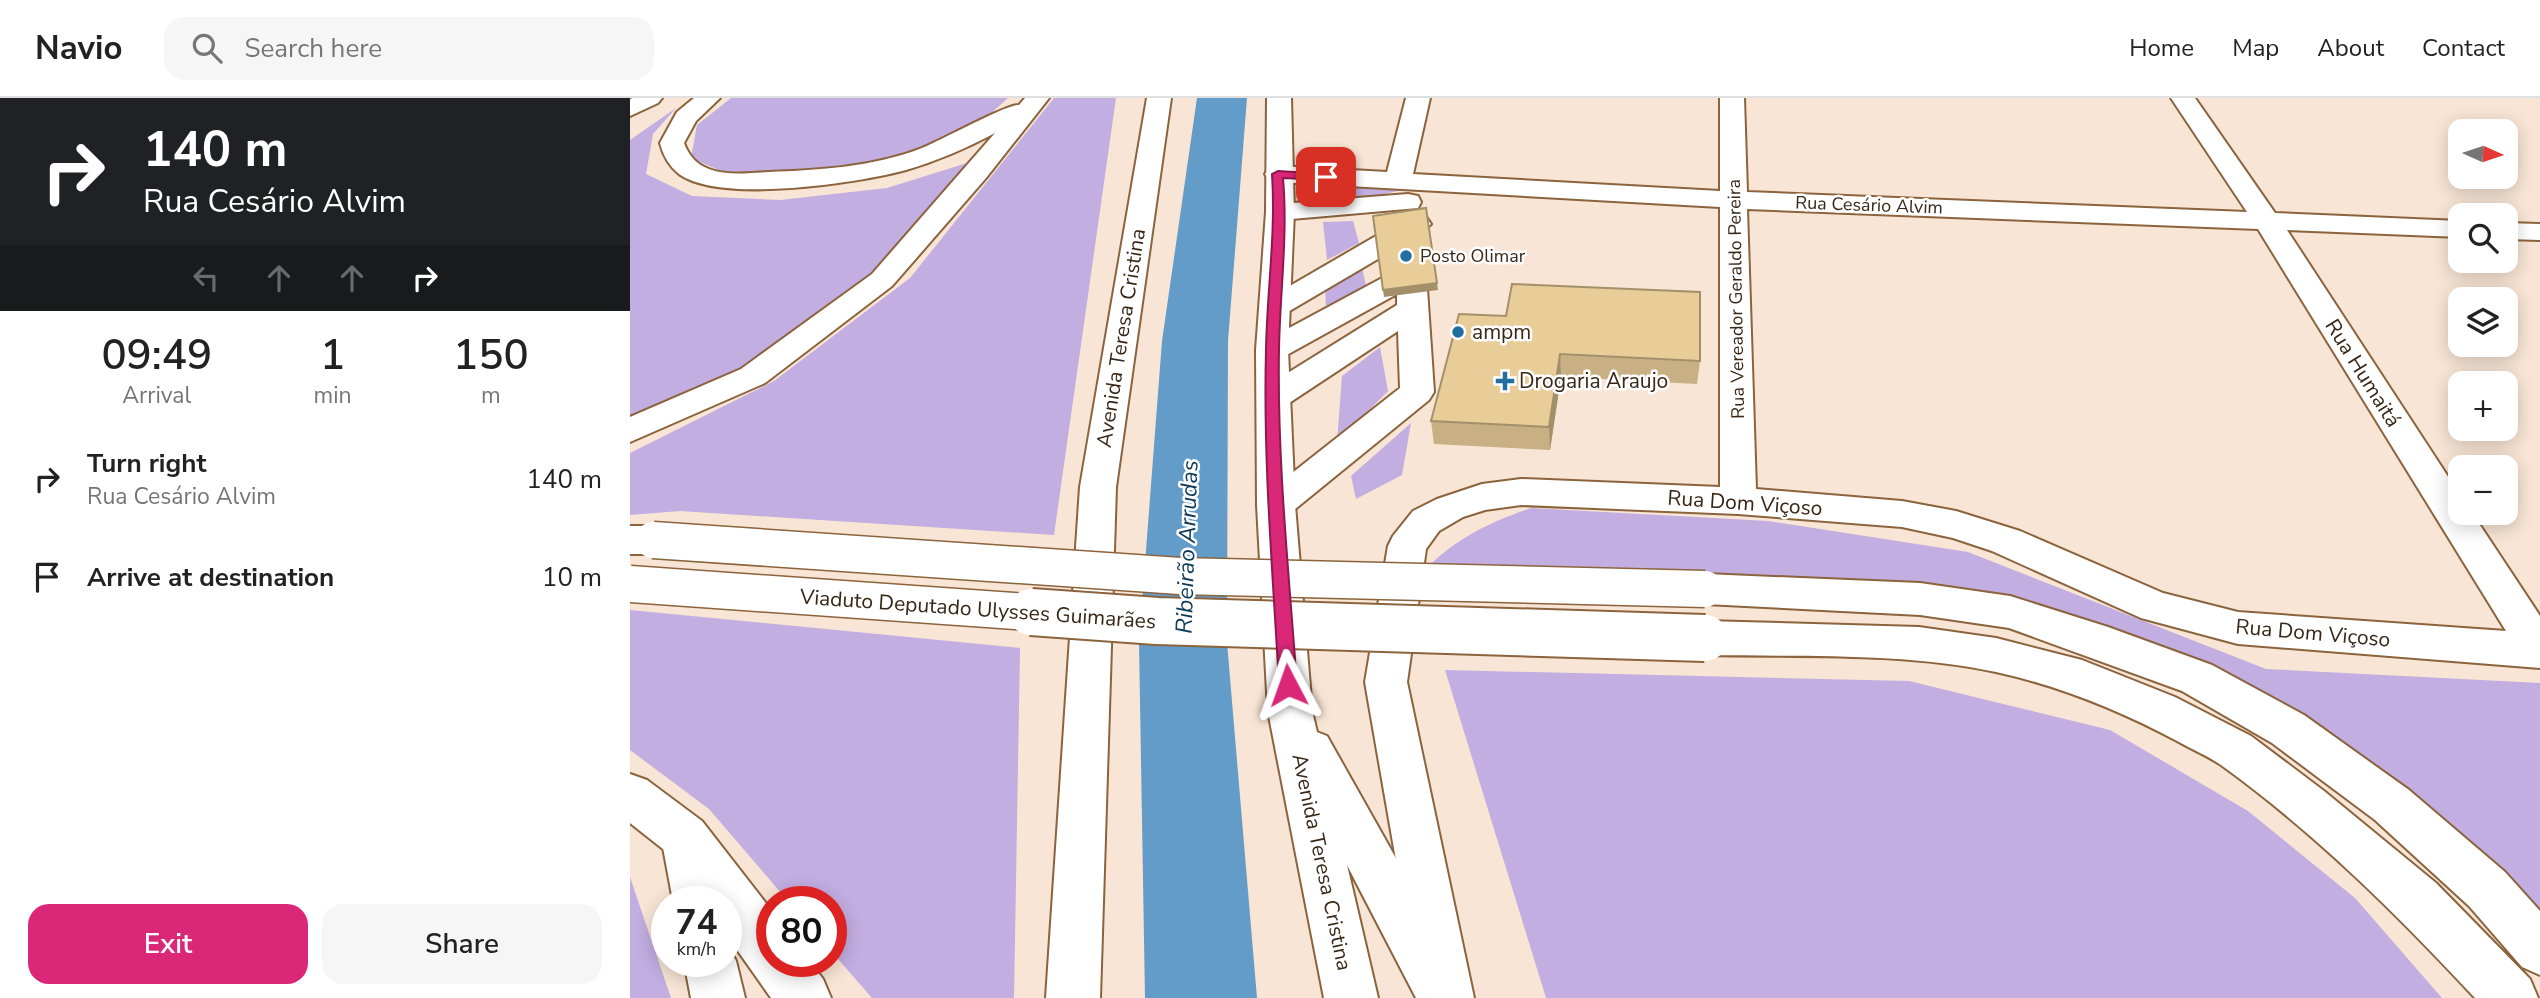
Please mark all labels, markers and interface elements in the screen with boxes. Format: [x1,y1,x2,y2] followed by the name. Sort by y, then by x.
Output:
[164,17,654,80] search box
[35,26,122,71] text: Navio
[188,29,226,67] icon: search
[244,31,382,66] text: Search here
[2129,32,2194,64] text: Home
[2232,32,2279,64] text: Map
[2317,32,2384,64] text: About
[2422,32,2505,64] text: Contact
[143,116,287,183] text: 140 m
[2448,119,2518,189] north arrow
[2448,119,2518,525] map controls
[28,126,119,217] icon: right
[1296,147,1356,207] pin
[1307,158,1345,196] icon: arrive
[1722,179,1750,419] street label: Rua Vereador Geraldo Pereira
[143,180,406,223] text: Rua Cesário Alvim
[1795,190,1943,220] street label: Rua Cesário Alvim
[2448,203,2518,273] button: search
[1090,226,1152,450] street label: Avenida Teresa Cristina
[1420,244,1526,268] place label: Posto Olimar
[1398,248,1414,264] marker: Posto Olimar
[187,259,225,297] icon: left
[260,259,298,297] icon: ahead
[333,259,371,297] icon: ahead
[406,259,444,297] icon: right
[2448,287,2518,357] button: layers
[2319,314,2407,432] street label: Rua Humaitá
[1472,318,1531,346] place label: ampm
[1450,324,1466,340] marker: ampm
[101,327,212,384] text: 09:49
[320,327,345,384] text: 1
[453,327,529,384] text: 150
[1519,367,1668,395] place label: Drogaria Araujo
[2448,371,2518,441] button: +
[1497,373,1513,389] marker: Drogaria Araujo
[122,380,191,411] text: Arrival
[314,380,352,411] text: min
[481,380,501,411] text: m
[87,446,206,481] text: Turn right
[2448,455,2518,525] button: −
[28,460,66,498] icon: right
[1168,460,1206,634] water label: Ribeirão Arrudas
[526,462,602,497] text: 140 m
[87,481,276,512] text: Rua Cesário Alvim
[1667,484,1823,522] street label: Rua Dom Viçoso
[28,558,66,596] icon: arrive
[87,560,334,595] text: Arrive at destination
[542,560,602,595] text: 10 m
[798,583,1157,635] street label: Viaduto Deputado Ulysses Guimarães
[2234,612,2392,654] street label: Rua Dom Viçoso
[1251,648,1325,722] position arrow
[1285,751,1359,973] street label: Avenida Teresa Cristina
[756,886,847,977] speed limit sign: 80
[675,899,718,946] text: 74
[28,904,308,984] button: Exit
[322,904,602,984] button: Share
[677,937,716,961] text: km/h

